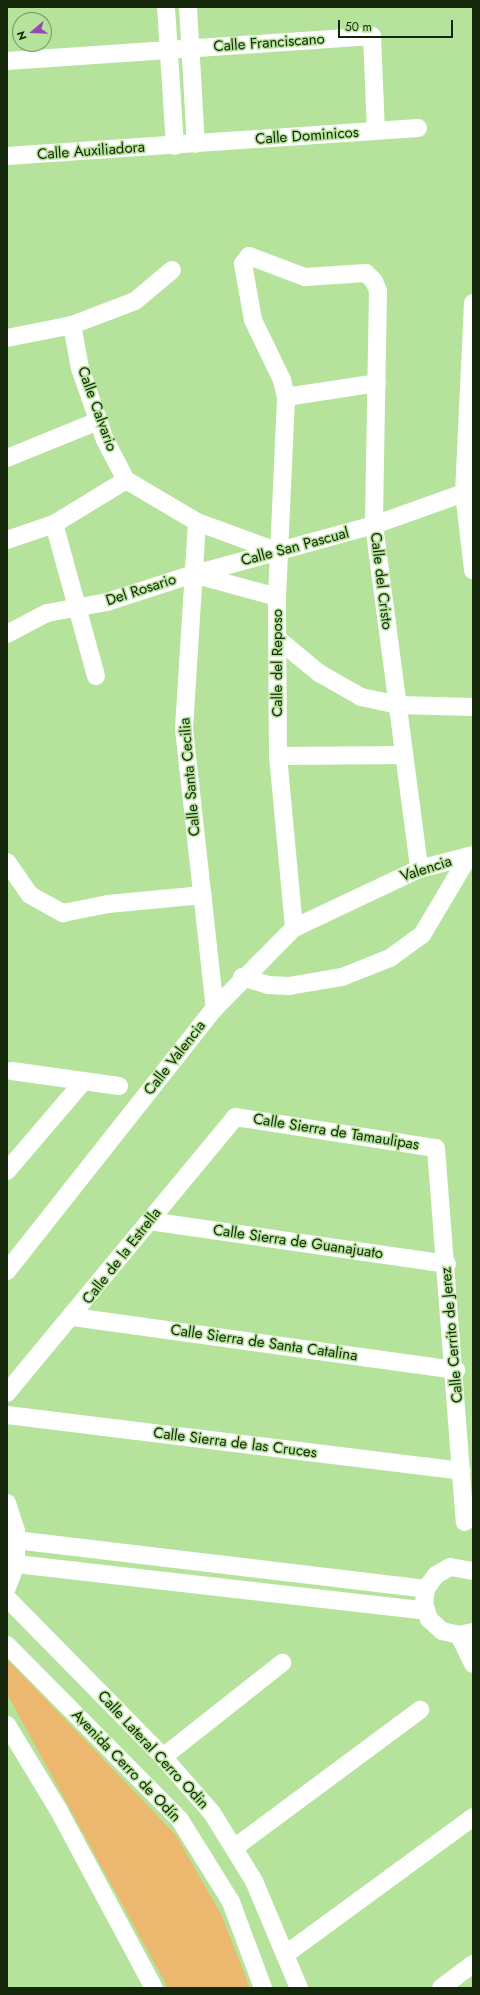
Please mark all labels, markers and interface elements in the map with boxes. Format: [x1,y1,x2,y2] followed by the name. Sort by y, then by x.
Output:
[12,12,52,52] north arrow
[340,12,455,38] scale bar
[345,18,372,36] text: 50 m
[13,29,31,42] text: N
[213,30,325,56] street label: Calle Franciscano
[255,123,359,149] street label: Calle Dominicos
[37,138,145,164] street label: Calle Auxiliadora
[73,364,121,454] street label: Calle Calvario
[239,524,351,570] street label: Calle San Pascual
[366,531,396,631] street label: Calle del Cristo
[104,570,178,610] street label: Del Rosario
[269,609,287,717] street label: Calle del Reposo
[176,717,204,837] street label: Calle Santa Cecilia
[398,852,454,886] street label: Valencia
[140,1017,210,1099] street label: Calle Valencia
[252,1110,420,1154] street label: Calle Sierra de Tamaulipas
[79,1204,165,1308] street label: Calle de la Estrella
[212,1221,384,1263] street label: Calle Sierra de Guanajuato
[437,1266,467,1404] street label: Calle Cerrito de Jerez
[169,1321,359,1365] street label: Calle Sierra de Santa Catalina
[152,1424,318,1462] street label: Calle Sierra de las Cruces
[94,1687,212,1813] street label: Calle Lateral Cerro Odin
[68,1706,184,1826] street label: Avenida Cerro de Odín

